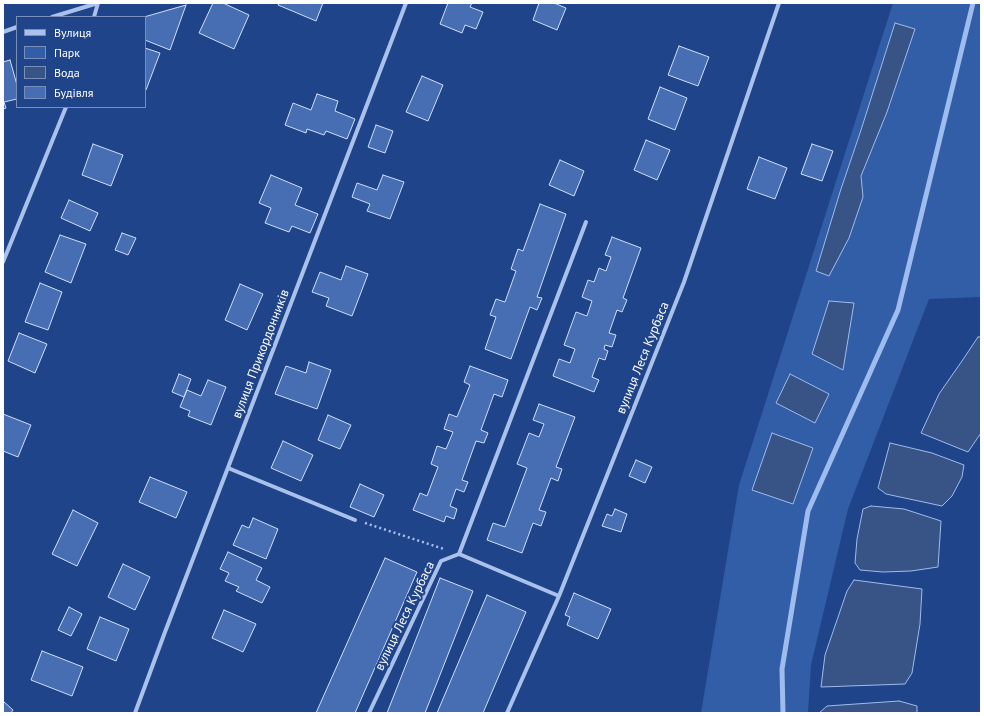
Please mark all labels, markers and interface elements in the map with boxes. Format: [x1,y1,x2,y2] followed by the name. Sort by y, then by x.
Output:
[16,16,146,108] legend
[54,25,91,40] text: Вулиця
[54,45,80,60] text: Парк
[54,65,80,80] text: Вода
[54,85,93,100] text: Будівля
[229,287,293,421] street label: вулиця Прикордонників
[613,300,673,416] street label: вулиця Леся Курбаса
[372,559,438,673] street label: вулиця Леся Курбаса

